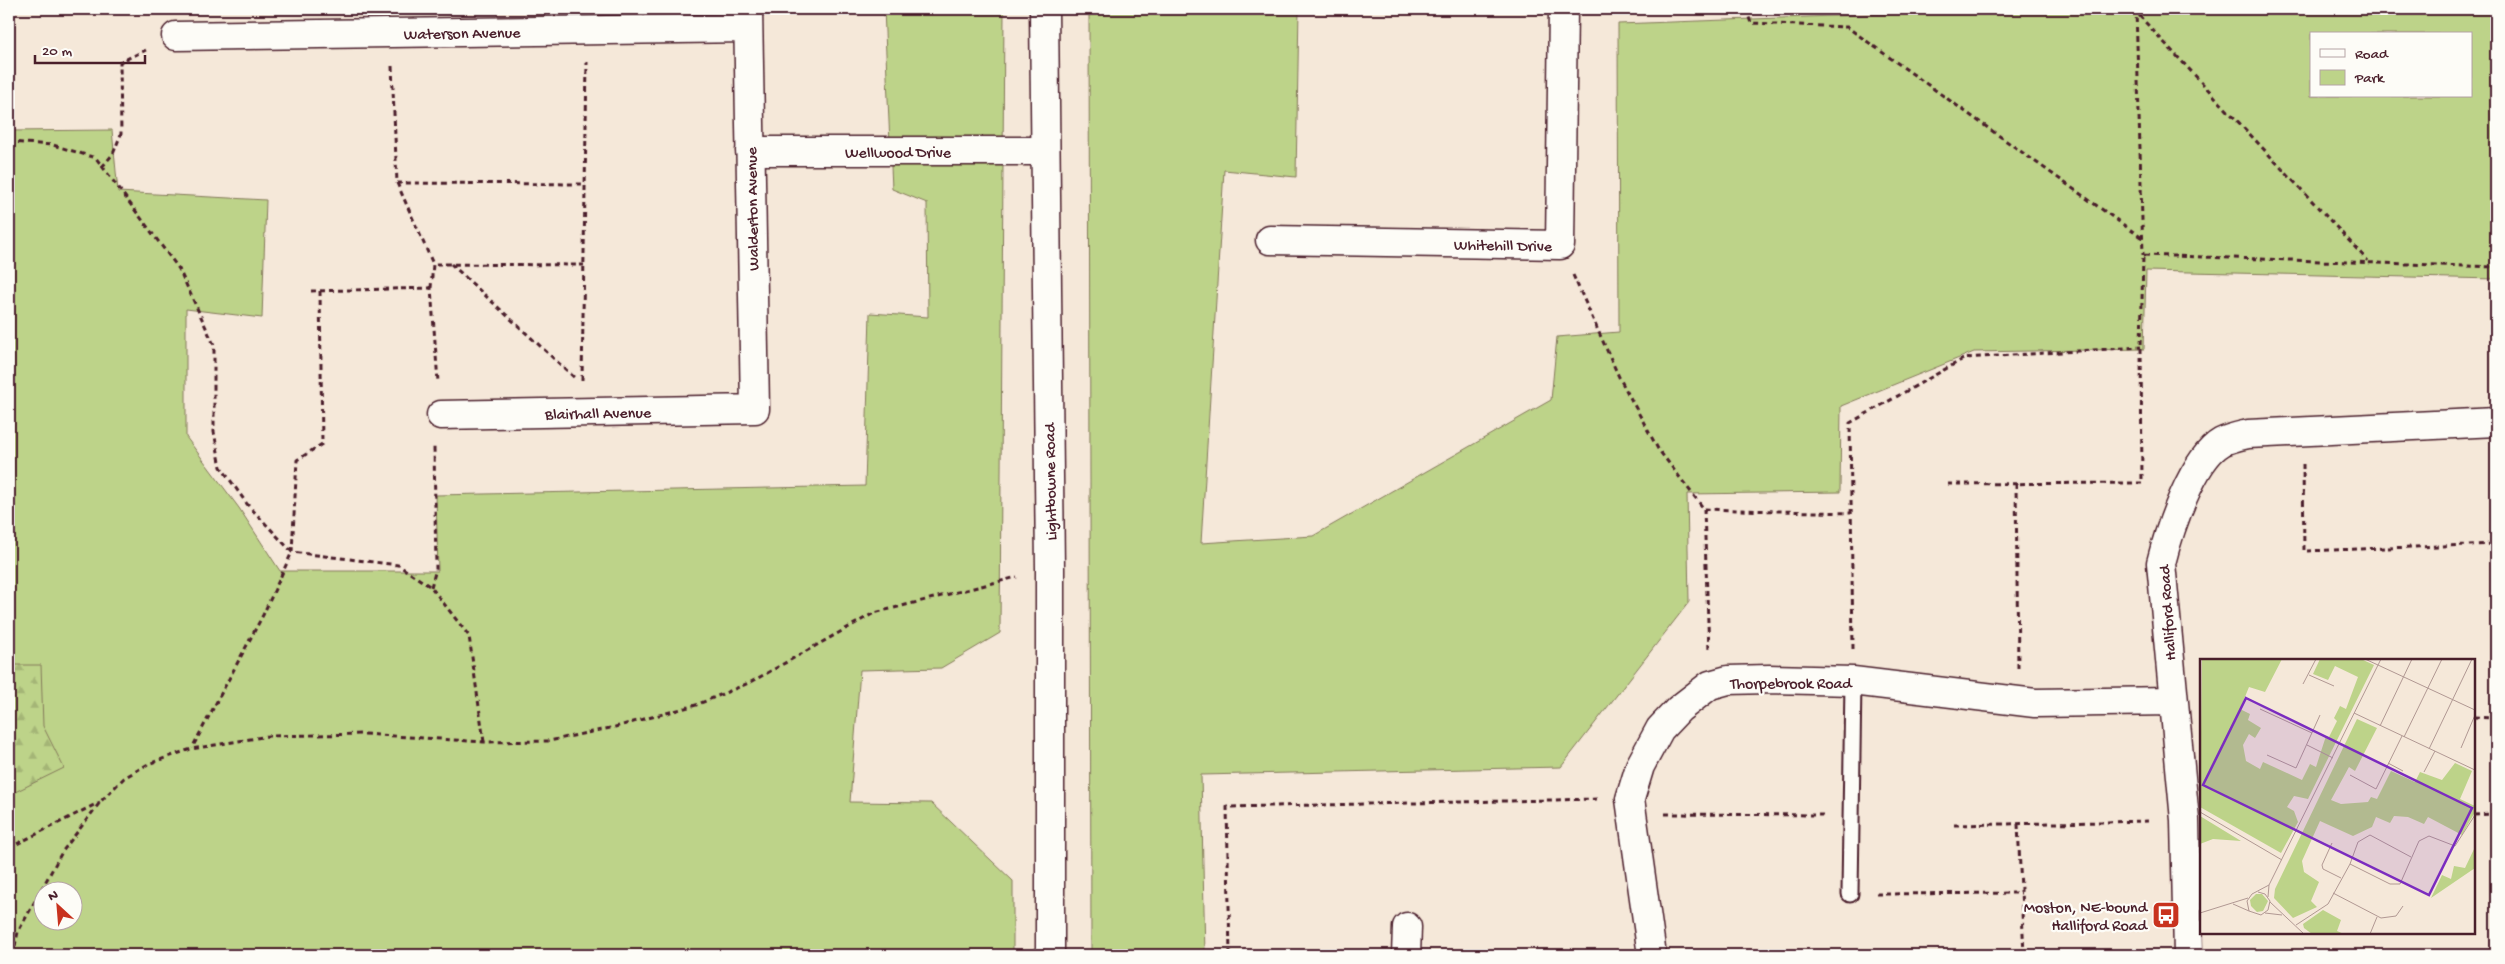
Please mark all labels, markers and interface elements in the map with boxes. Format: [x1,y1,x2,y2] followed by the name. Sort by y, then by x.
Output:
[404,25,521,46] street label: Waterson Avenue
[35,32,145,64] scale bar
[2310,32,2472,98] legend
[42,43,72,61] text: 20 m
[2355,46,2389,64] text: Road
[2354,70,2385,88] text: Park
[845,145,952,164] street label: Wellwood Drive
[744,146,765,271] street label: Walderton Avenue
[1454,237,1553,258] street label: Whitehill Drive
[544,405,652,426] street label: Blairhall Avenue
[1042,422,1063,541] street label: Lightbowne Road
[2157,563,2182,661] street label: Halliford Road
[2200,659,2475,934] inset map
[1729,676,1853,695] street label: Thorpebrook Road
[32,882,82,932] north arrow
[46,887,61,906] text: N
[2024,900,2149,937] place label: Moston, NE-bound Halliford Road
[2151,900,2181,930] bus stop icon: Moston, NE-bound Halliford Road

